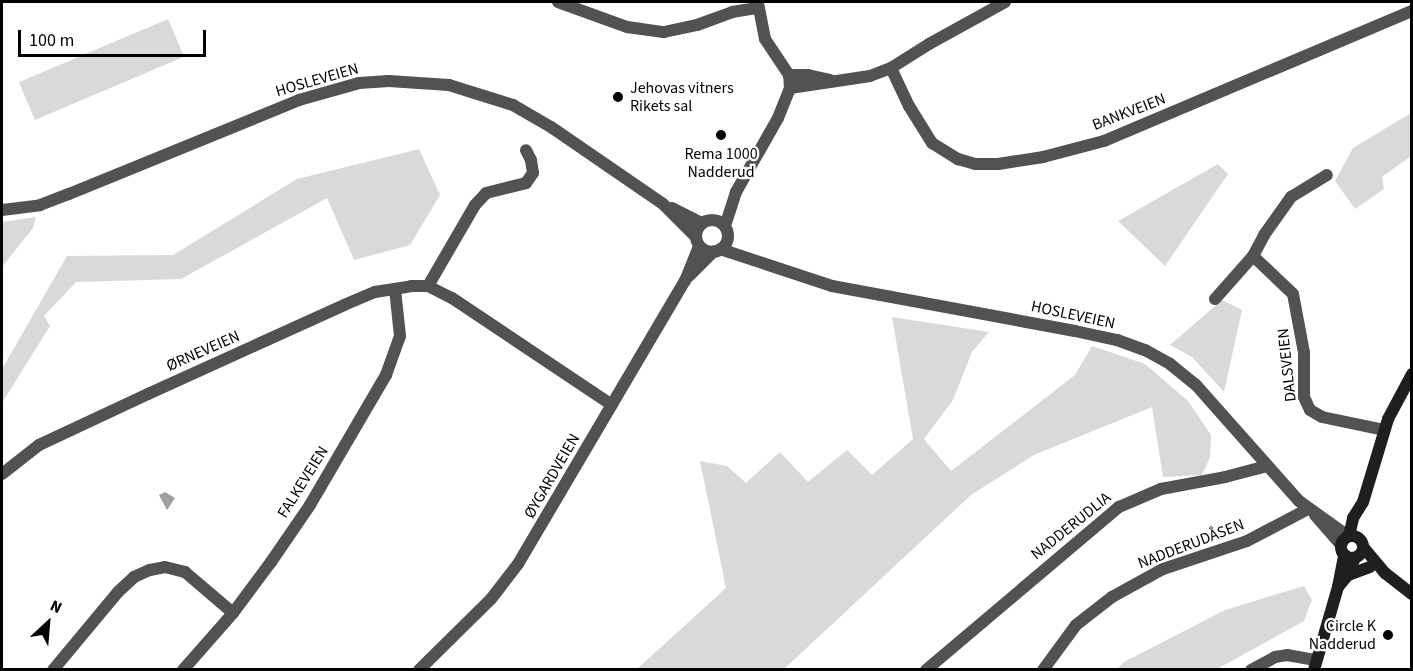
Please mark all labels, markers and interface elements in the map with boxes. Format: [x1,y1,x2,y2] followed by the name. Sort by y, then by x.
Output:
[21,18,208,56] scale bar
[29,28,74,53] text: 100 m
[273,59,361,101] street label: HOSLEVEIEN
[630,78,734,116] place label: Jehovas vitners Rikets sal
[1090,89,1168,135] street label: BANKVEIEN
[611,90,625,104] marker: Jehovas vitners Rikets sal
[714,128,728,142] marker: Rema 1000 Nadderud
[684,144,758,182] place label: Rema 1000 Nadderud
[1029,297,1117,333] street label: HOSLEVEIEN
[163,326,243,376] street label: ØRNEVEIEN
[1274,327,1300,403] street label: DALSVEIEN
[520,430,584,522] street label: ØYGARDVEIEN
[273,443,333,521] street label: FALKEVEIEN
[1027,488,1115,564] street label: NADDERUDLIA
[1135,515,1247,573] street label: NADDERUDÅSEN
[18,593,78,653] north arrow
[46,595,65,619] text: N
[1309,616,1376,654] place label: Circle K Nadderud
[1381,628,1395,642] marker: Circle K Nadderud

